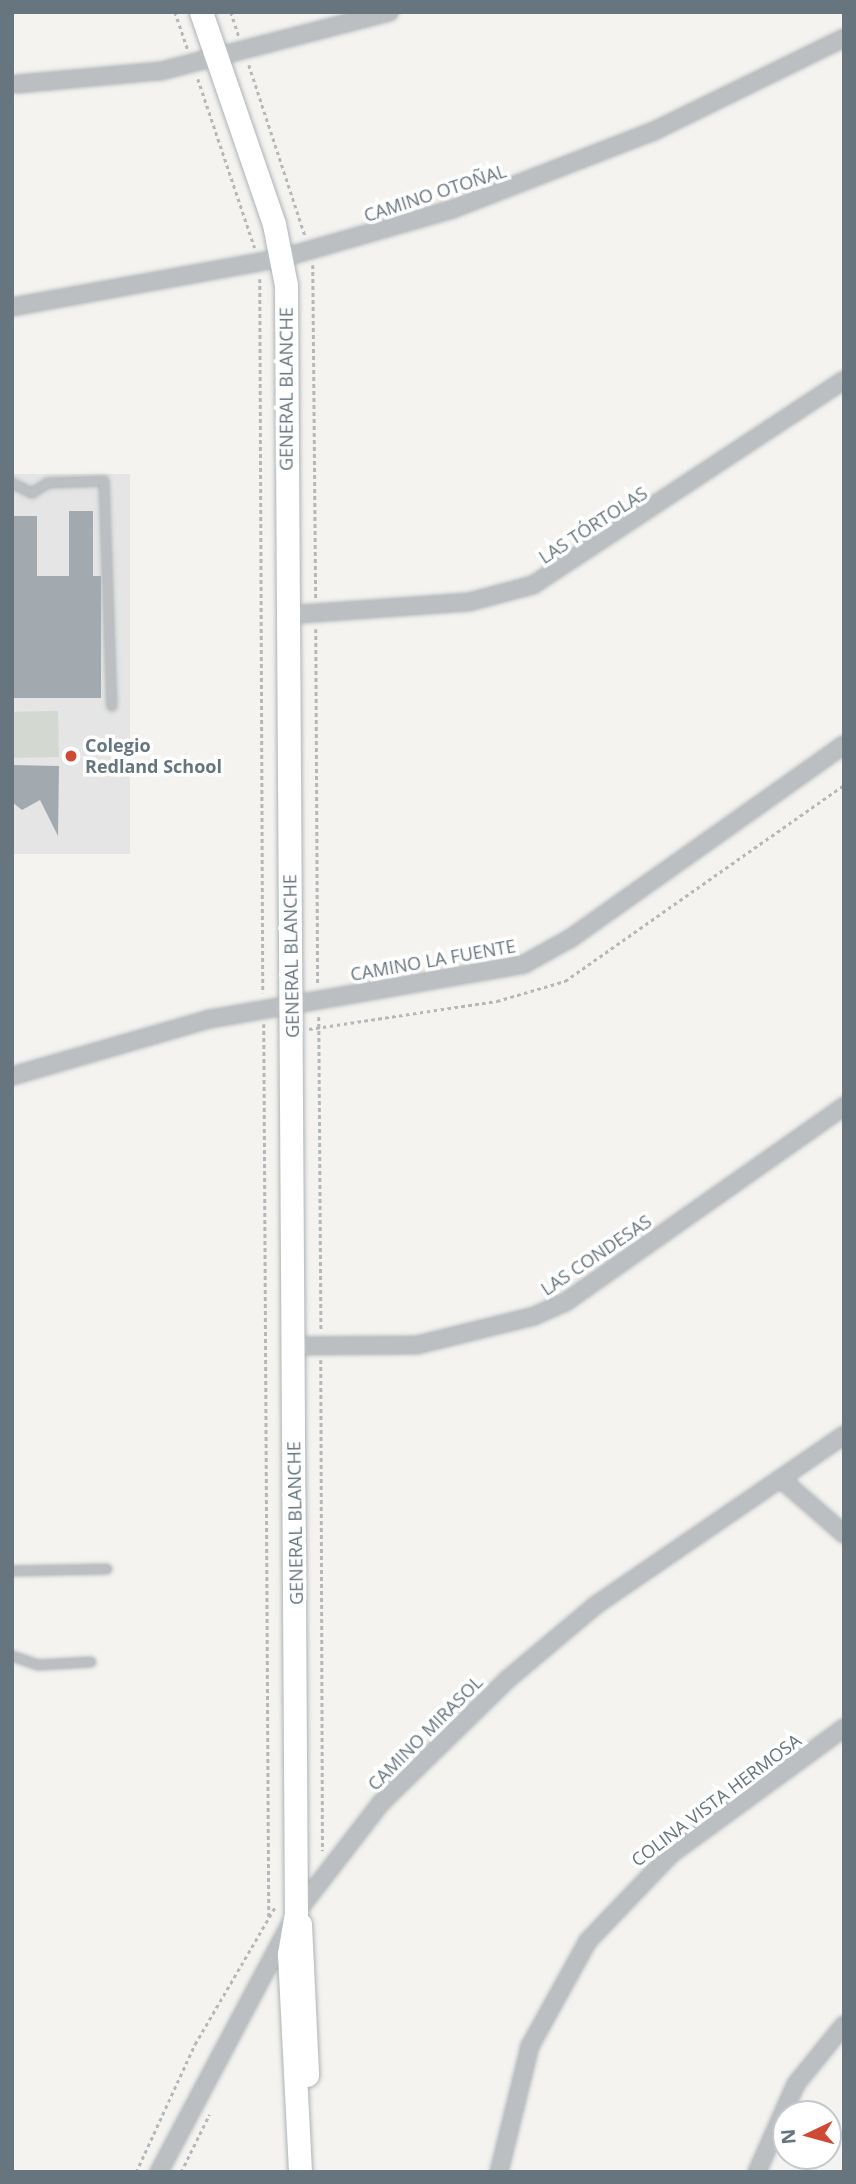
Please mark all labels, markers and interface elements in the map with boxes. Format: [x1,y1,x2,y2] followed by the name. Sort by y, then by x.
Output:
[361,160,509,226] street label: CAMINO OTOÑAL
[275,307,297,471] street label: GENERAL BLANCHE
[535,482,651,568] street label: LAS TÓRTOLAS
[85,735,222,778] place label: Colegio Redland School
[63,748,79,764] marker: Colegio Redland School
[279,874,303,1038] street label: GENERAL BLANCHE
[349,935,517,985] street label: CAMINO LA FUENTE
[537,1210,655,1300] street label: LAS CONDESAS
[283,1441,307,1605] street label: GENERAL BLANCHE
[363,1671,487,1795] street label: CAMINO MIRASOL
[627,1729,805,1871] street label: COLINA VISTA HERMOSA
[772,2100,842,2170] north arrow
[774,2128,802,2145] text: N

